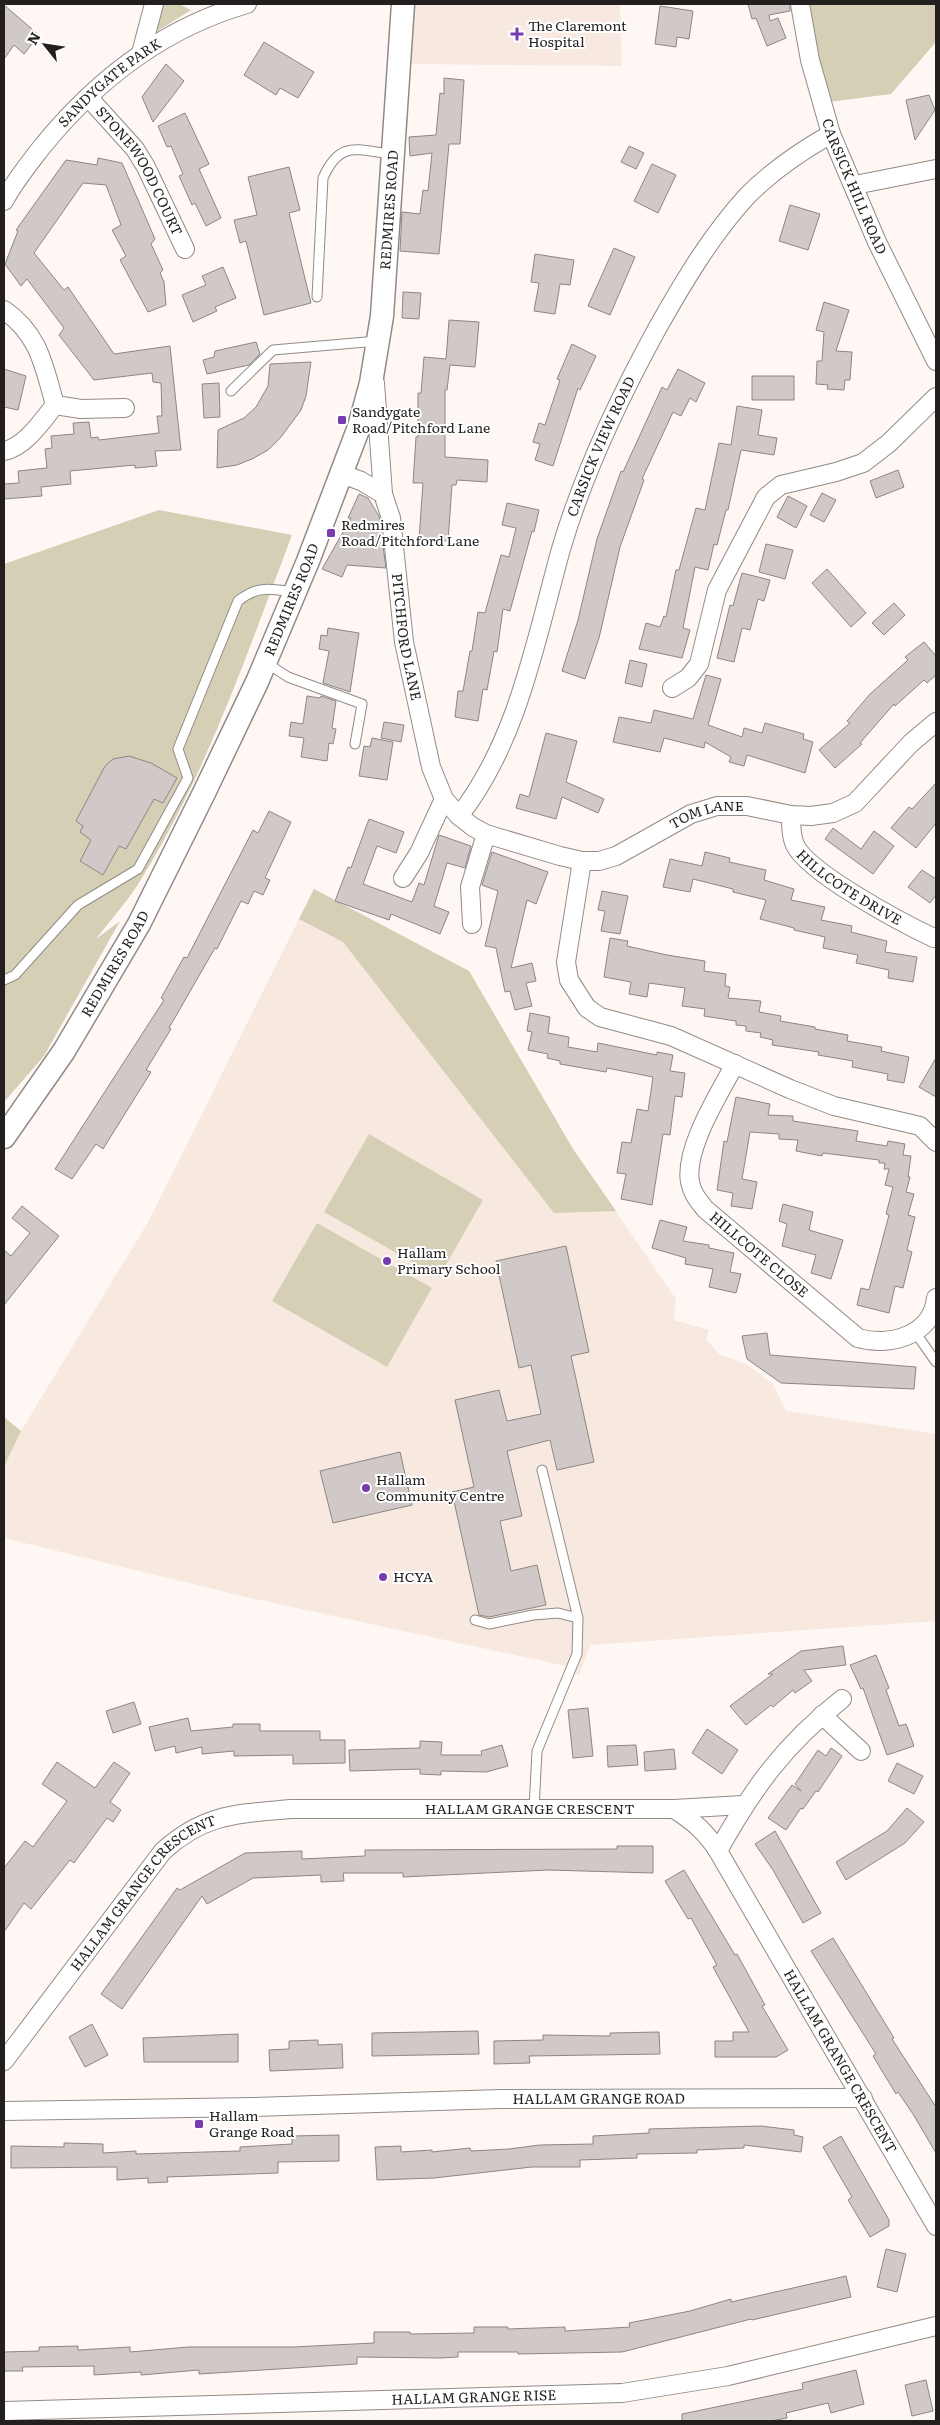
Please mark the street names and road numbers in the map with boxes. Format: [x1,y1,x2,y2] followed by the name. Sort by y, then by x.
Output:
[53,32,165,131] street label: SANDYGATE PARK
[92,101,188,239] street label: STONEWOOD COURT
[818,116,893,258] street label: CARSICK HILL ROAD
[374,149,402,271] street label: REDMIRES ROAD
[561,372,639,519] street label: CARSICK VIEW ROAD
[258,540,323,658] street label: REDMIRES ROAD
[388,572,427,702] street label: PITCHFORD LANE
[665,795,744,833] street label: TOM LANE
[793,844,906,929] street label: HILLCOTE DRIVE
[75,907,153,1020] street label: REDMIRES ROAD
[706,1206,813,1301] street label: HILLCOTE CLOSE
[425,1798,635,1818] street label: HALLAM GRANGE CRESCENT
[65,1809,218,1975] street label: HALLAM GRANGE CRESCENT
[780,1965,902,2157] street label: HALLAM GRANGE CRESCENT
[513,2087,685,2108] street label: HALLAM GRANGE ROAD
[391,2384,557,2409] street label: HALLAM GRANGE RISE

